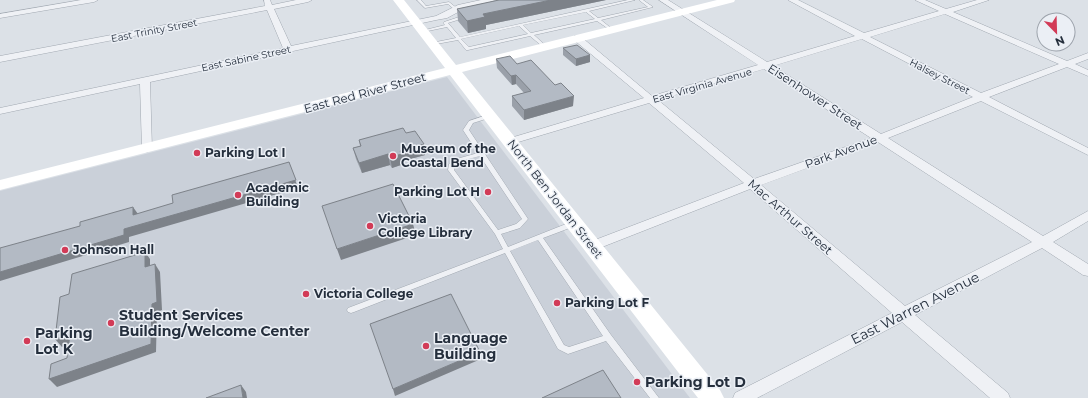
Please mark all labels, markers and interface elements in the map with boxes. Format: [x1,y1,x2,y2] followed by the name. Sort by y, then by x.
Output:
[1036,12,1076,52] north arrow
[110,16,198,45] street label: East Trinity Street
[1053,33,1067,49] text: N
[200,43,292,74] street label: East Sabine Street
[907,56,972,97] street label: Halsey Street
[765,60,865,133] street label: Eisenhower Street
[651,65,753,106] street label: East Virginia Avenue
[302,69,428,116] street label: East Red River Street
[803,132,879,172] street label: Park Avenue
[504,136,607,261] street label: North Ben Jordan Street
[401,141,496,170] place label: Museum of the Coastal Bend
[205,145,285,160] place label: Parking Lot I
[192,148,202,158] marker: Parking Lot I
[388,151,398,161] marker: Museum of the Coastal Bend
[745,176,836,258] street label: Mac Arthur Street
[245,180,309,209] place label: Academic Building
[394,184,480,199] place label: Parking Lot H
[483,187,493,197] marker: Parking Lot H
[233,190,243,200] marker: Academic Building
[377,211,473,240] place label: Victoria College Library
[365,221,375,231] marker: Victoria College Library
[72,242,154,257] place label: Johnson Hall
[60,245,70,255] marker: Johnson Hall
[848,268,982,348] street label: East Warren Avenue
[313,286,414,301] place label: Victoria College
[301,289,311,299] marker: Victoria College
[565,295,649,310] place label: Parking Lot F
[552,298,562,308] marker: Parking Lot F
[119,306,310,340] place label: Student Services Building/Welcome Center
[106,318,116,328] marker: Student Services Building/Welcome Center
[35,324,93,358] place label: Parking Lot K
[434,329,508,363] place label: Language Building
[22,336,32,346] marker: Parking Lot K
[421,341,431,351] marker: Language Building
[645,373,746,391] place label: Parking Lot D
[632,377,642,387] marker: Parking Lot D

